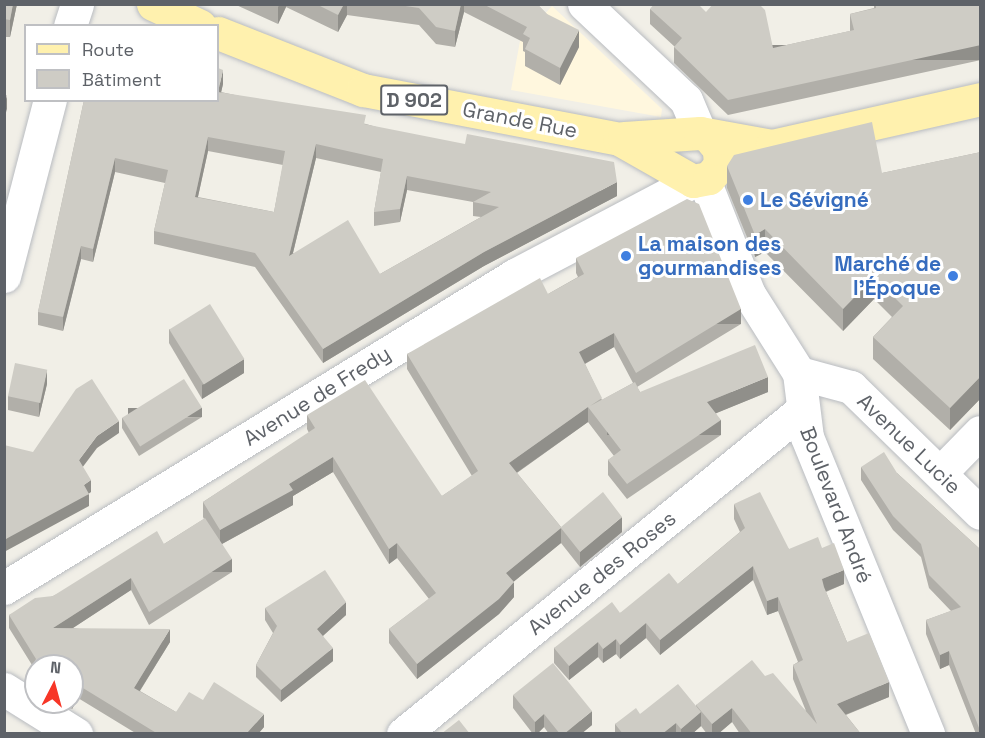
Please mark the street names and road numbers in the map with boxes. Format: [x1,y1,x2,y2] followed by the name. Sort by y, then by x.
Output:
[380,83,448,117] road number: D 902
[461,97,579,143] street label: Grande Rue
[239,341,395,451] street label: Avenue de Fredy
[852,388,966,500] street label: Avenue Lucie
[794,423,878,587] street label: Boulevard André
[523,506,681,640] street label: Avenue des Roses

